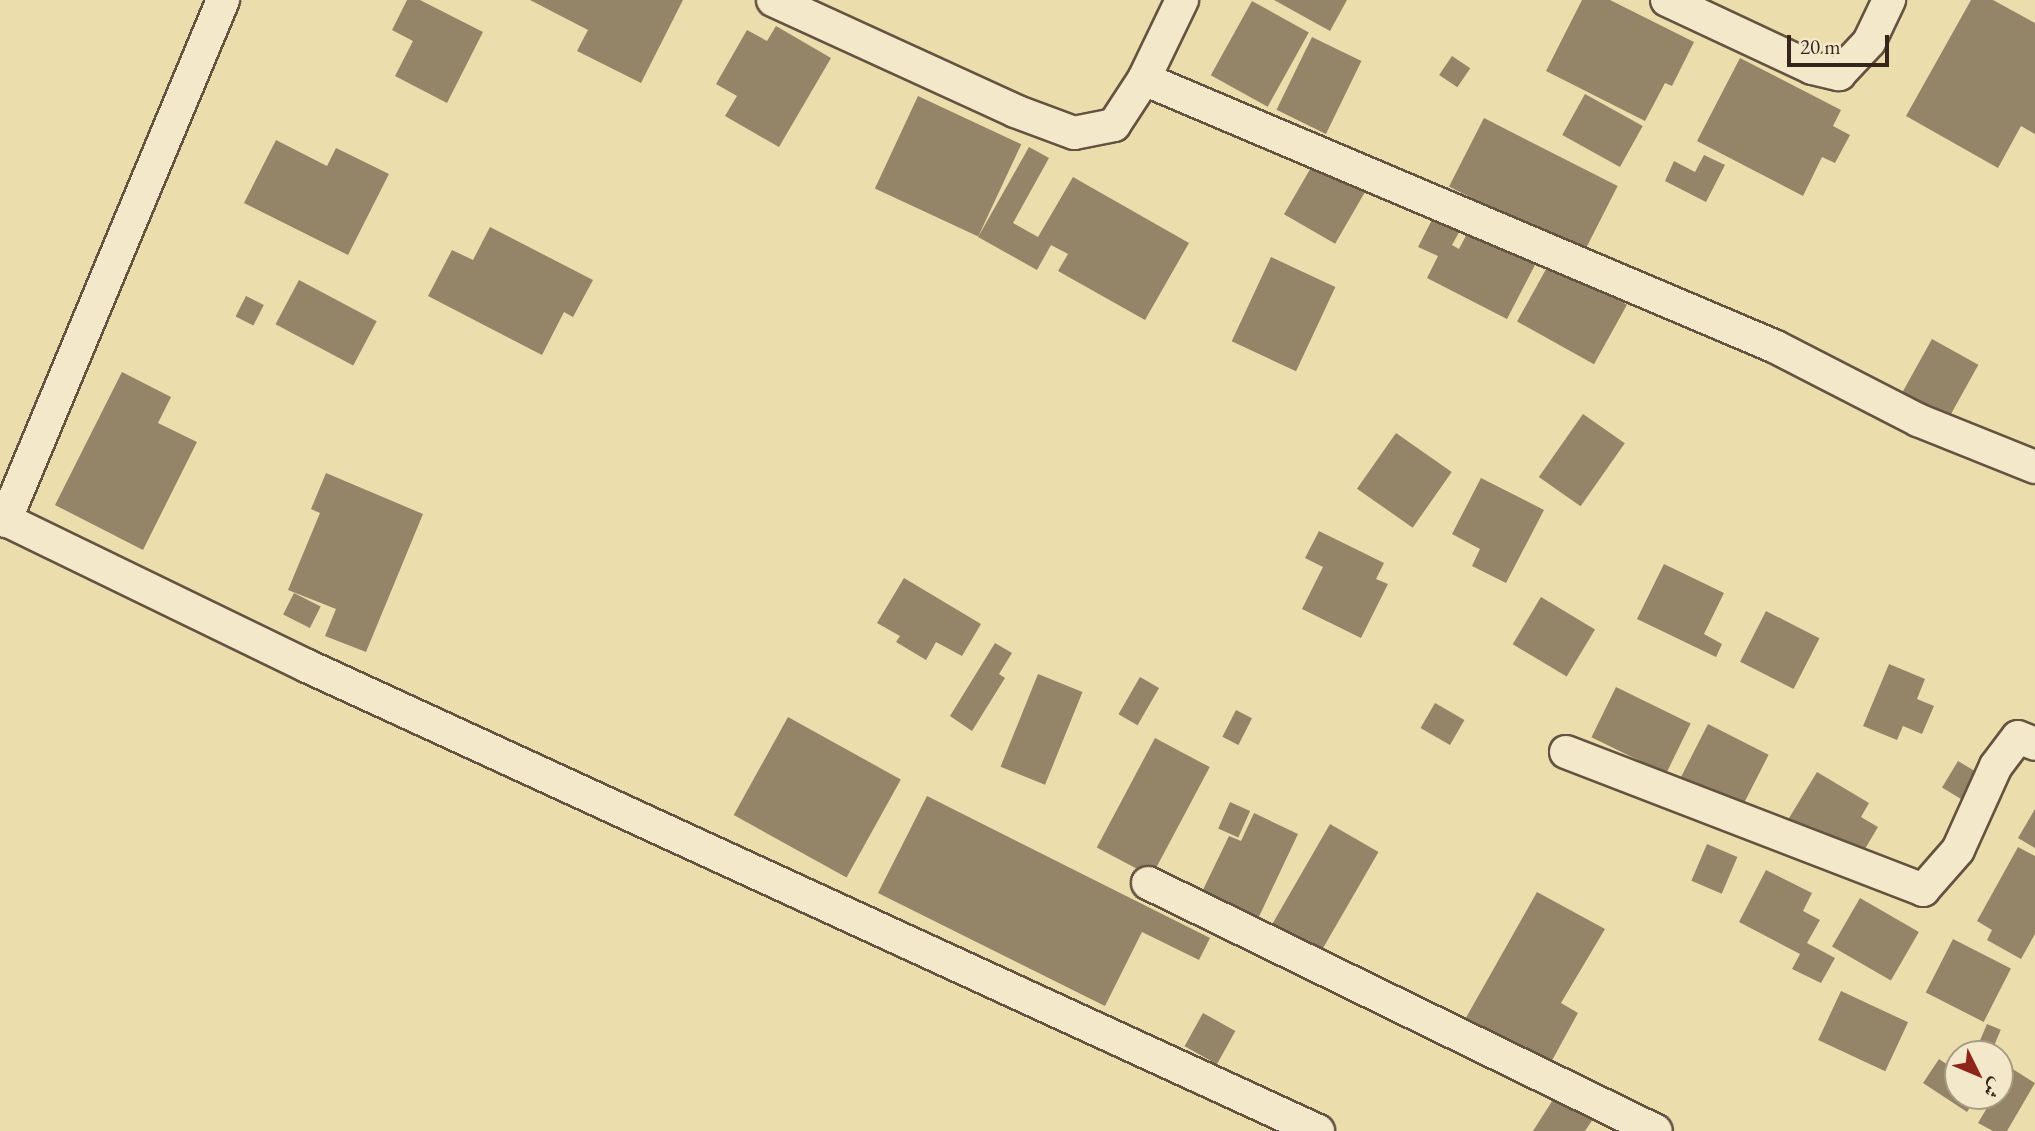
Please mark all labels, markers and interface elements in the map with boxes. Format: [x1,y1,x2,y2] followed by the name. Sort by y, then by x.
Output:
[1790,21,1892,65] scale bar
[1800,33,1841,60] text: 20 m
[1944,1040,2014,1110] north arrow
[1978,1073,2009,1104] text: ش

